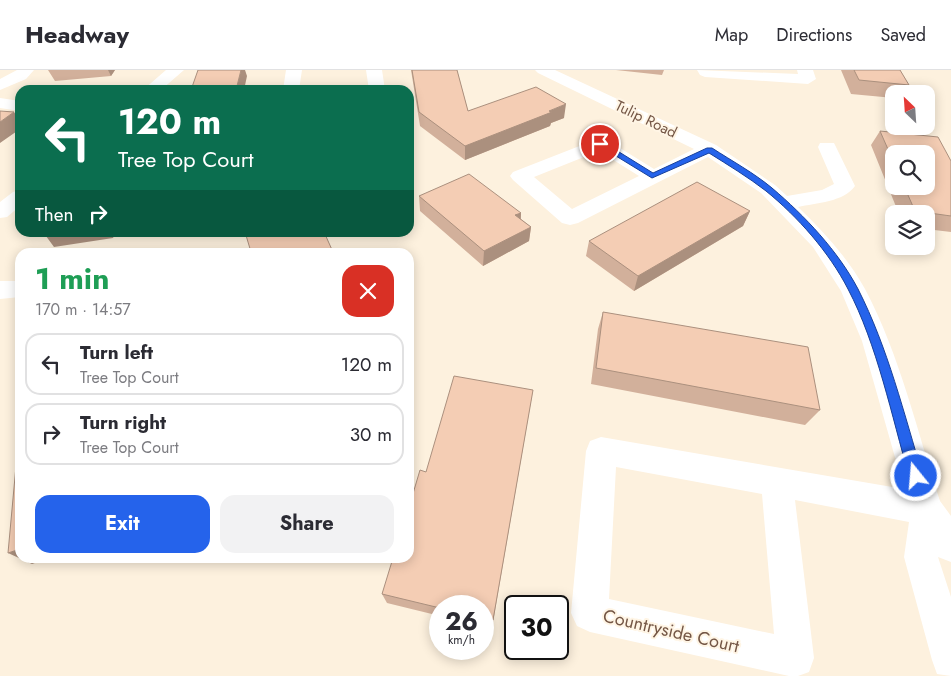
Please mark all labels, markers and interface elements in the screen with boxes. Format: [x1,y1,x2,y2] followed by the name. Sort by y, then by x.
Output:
[25,17,129,52] text: Headway
[715,22,748,48] text: Map
[776,22,852,48] text: Directions
[880,22,926,48] text: Saved
[885,85,935,135] north arrow
[885,85,935,255] map controls
[611,95,681,143] street label: Tulip Road
[118,97,221,147] text: 120 m
[35,105,100,170] icon: left
[579,123,621,165] pin
[586,130,614,158] icon: arrive
[118,143,254,175] text: Tree Top Court
[885,145,935,195] button: search
[84,200,112,228] icon: right
[35,201,74,228] text: Then
[885,205,935,255] button: layers
[35,257,109,300] text: 1 min
[342,265,394,317] button: close
[35,298,131,321] text: 170 m · 14:57
[80,339,153,366] text: Turn left
[37,350,65,378] icon: left
[341,351,392,378] text: 120 m
[80,366,179,389] text: Tree Top Court
[80,409,166,436] text: Turn right
[37,420,65,448] icon: right
[350,421,392,448] text: 30 m
[80,436,179,459] text: Tree Top Court
[889,449,941,501] position arrow
[35,495,210,553] button: Exit
[220,495,394,553] button: Share
[504,595,569,660] speed limit sign: 30
[445,603,478,639] text: 26
[600,603,742,659] street label: Countryside Court
[448,631,475,649] text: km/h

